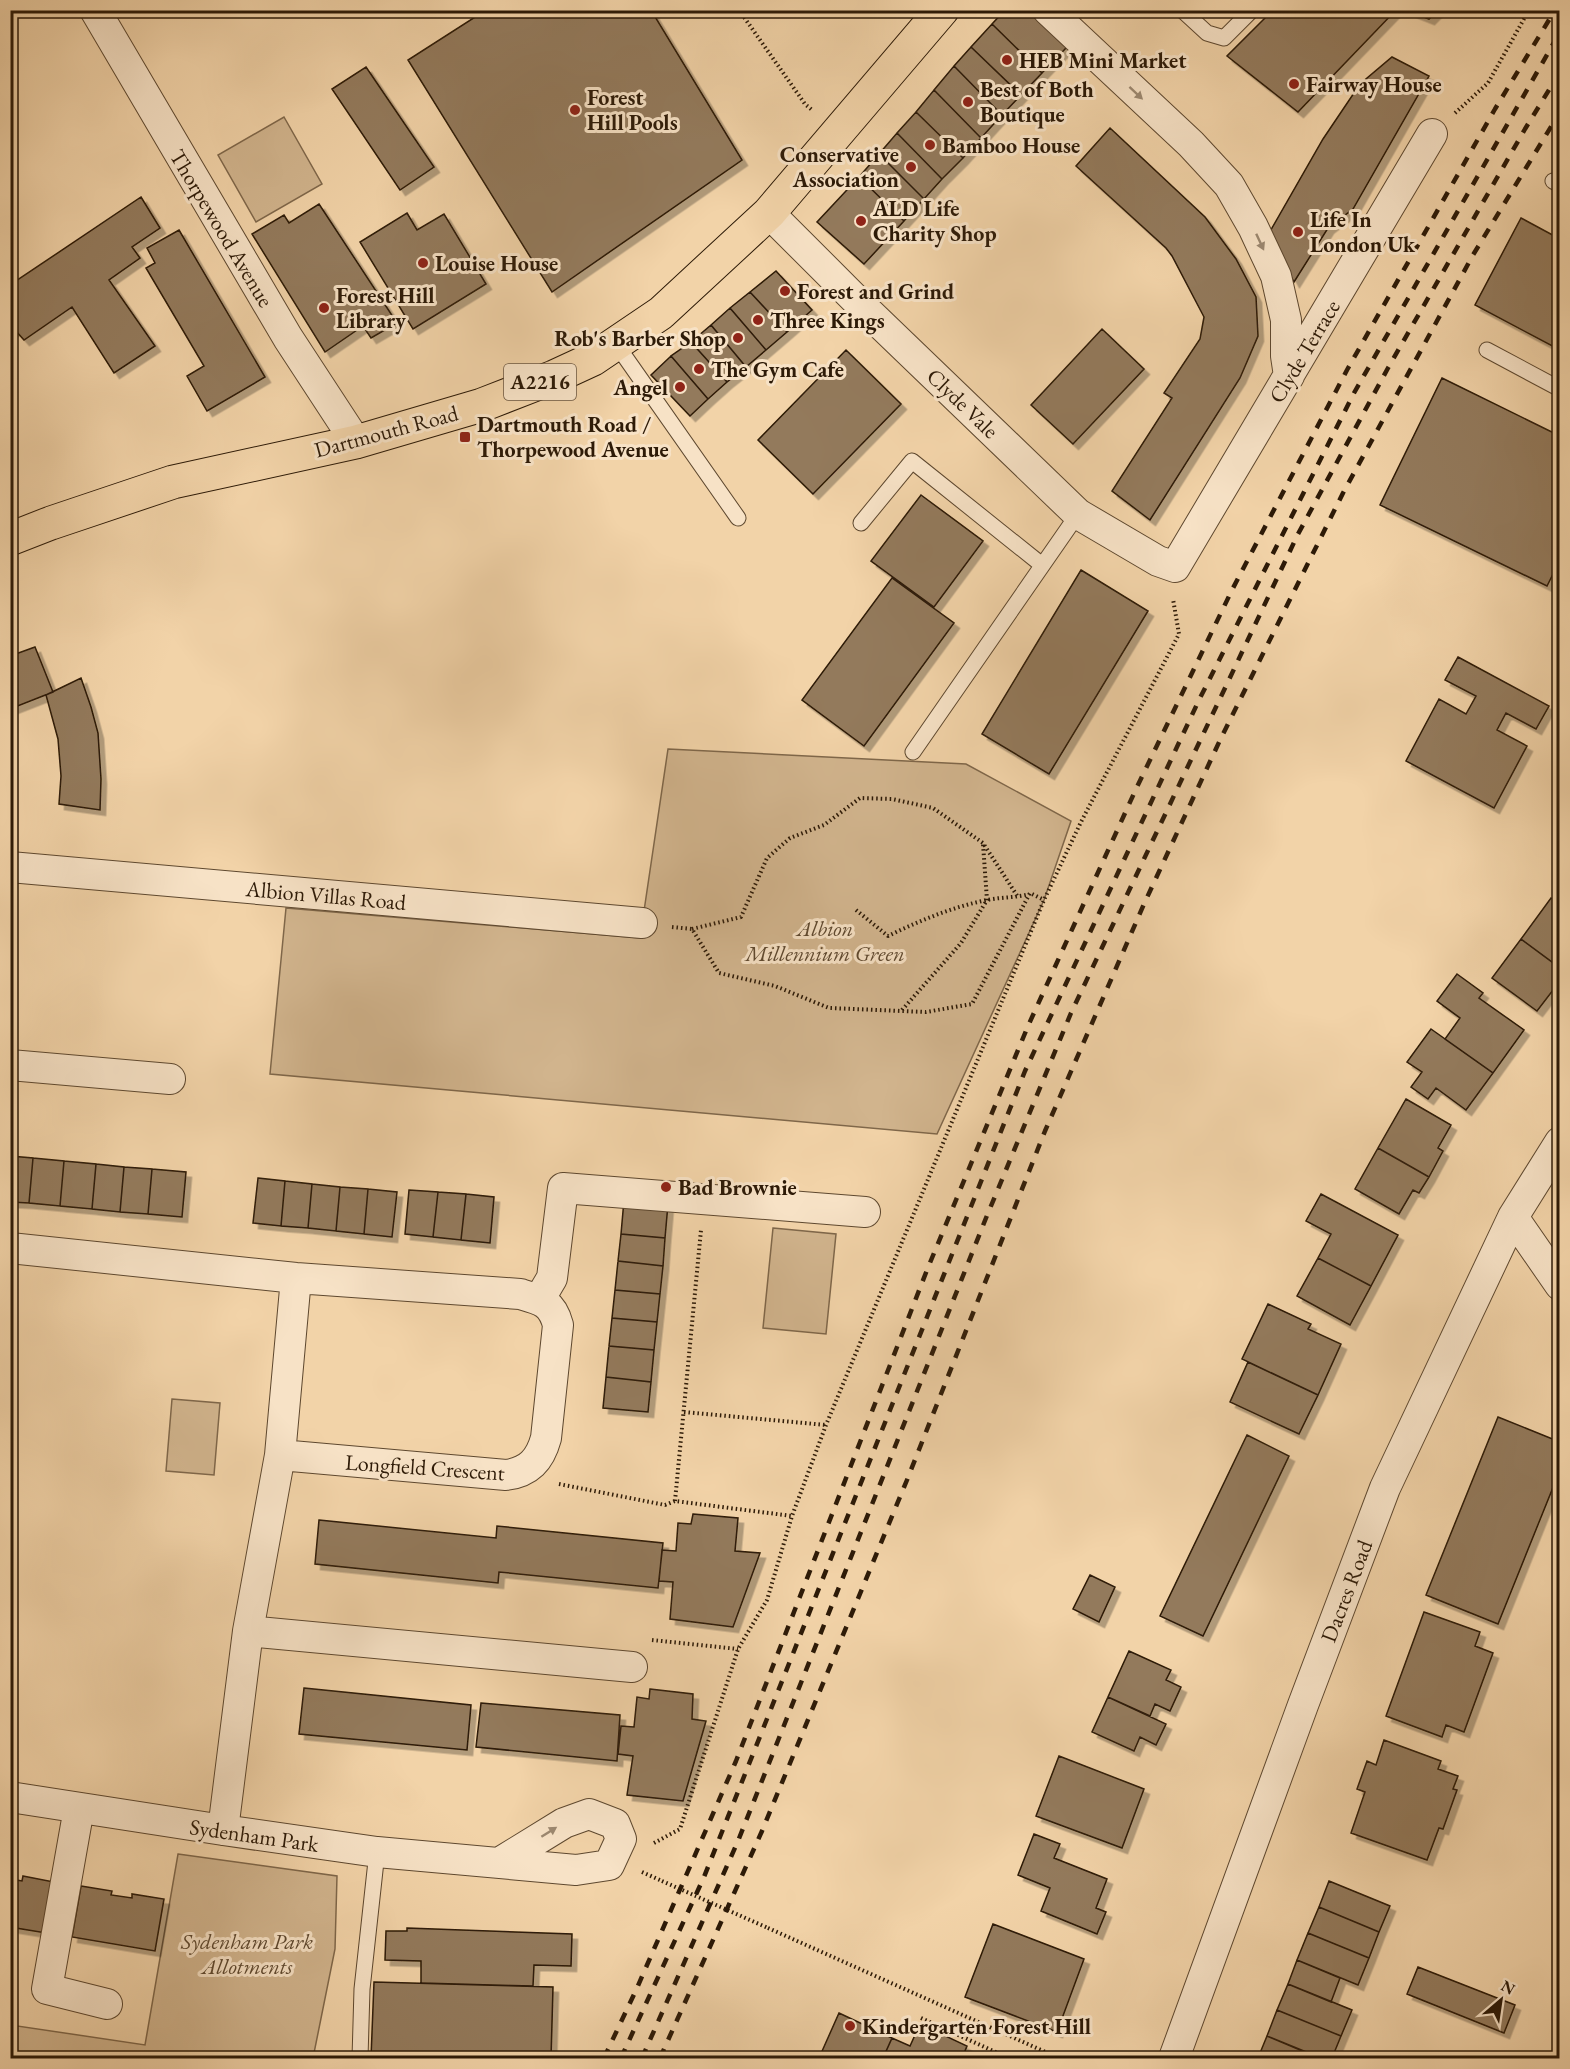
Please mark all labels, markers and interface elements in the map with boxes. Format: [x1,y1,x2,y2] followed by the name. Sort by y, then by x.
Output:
[1019,46,1187,75] place label: HEB Mini Market
[1000,53,1014,67] marker: HEB Mini Market
[1306,70,1442,99] place label: Fairway House
[980,75,1094,129] place label: Best of Both Boutique
[1287,77,1301,91] marker: Fairway House
[587,83,678,137] place label: Forest Hill Pools
[1129,86,1144,100] one-way arrow
[961,95,975,109] marker: Best of Both Boutique
[568,103,582,117] marker: Forest Hill Pools
[942,131,1080,160] place label: Bamboo House
[923,138,937,152] marker: Bamboo House
[780,140,900,194] place label: Conservative Association
[163,144,280,313] street label: Thorpewood Avenue
[904,160,918,174] marker: Conservative Association
[872,194,997,248] place label: ALD Life Charity Shop
[1310,205,1416,259] place label: Life In London Uk
[854,214,868,228] marker: ALD Life Charity Shop
[1291,225,1305,239] marker: Life In London Uk
[1255,233,1265,251] one-way arrow
[435,249,558,278] place label: Louise House
[416,256,430,270] marker: Louise House
[797,277,954,306] place label: Forest and Grind
[336,281,434,335] place label: Forest Hill Library
[778,284,792,298] marker: Forest and Grind
[1262,294,1347,408] street label: Clyde Terrace
[317,301,331,315] marker: Forest Hill Library
[770,306,885,335] place label: Three Kings
[751,313,765,327] marker: Three Kings
[554,324,726,353] place label: Rob's Barber Shop
[731,331,745,345] marker: Rob's Barber Shop
[711,355,844,384] place label: The Gym Cafe
[692,362,706,376] marker: The Gym Cafe
[920,362,1005,445] street label: Clyde Vale
[504,364,576,400] road number: A2216
[612,373,668,402] place label: Angel
[673,380,687,394] marker: Angel
[311,398,462,465] street label: Dartmouth Road
[477,410,669,464] place label: Dartmouth Road / Thorpewood Avenue
[458,430,472,444] marker: Dartmouth Road / Thorpewood Avenue
[244,874,408,917] street label: Albion Villas Road
[743,914,905,968] park label: Albion Millennium Green
[678,1173,797,1202] place label: Bad Brownie
[659,1180,673,1194] marker: Bad Brownie
[344,1447,506,1488] street label: Longfield Crescent
[1314,1535,1380,1647] street label: Dacres Road
[188,1812,321,1859] street label: Sydenham Park
[541,1827,557,1838] one-way arrow
[180,1927,313,1981] park label: Sydenham Park Allotments
[1471,1970,1531,2030] north arrow
[1497,1975,1519,2000] text: N
[862,2012,1091,2041] place label: Kindergarten Forest Hill
[843,2019,857,2033] marker: Kindergarten Forest Hill

